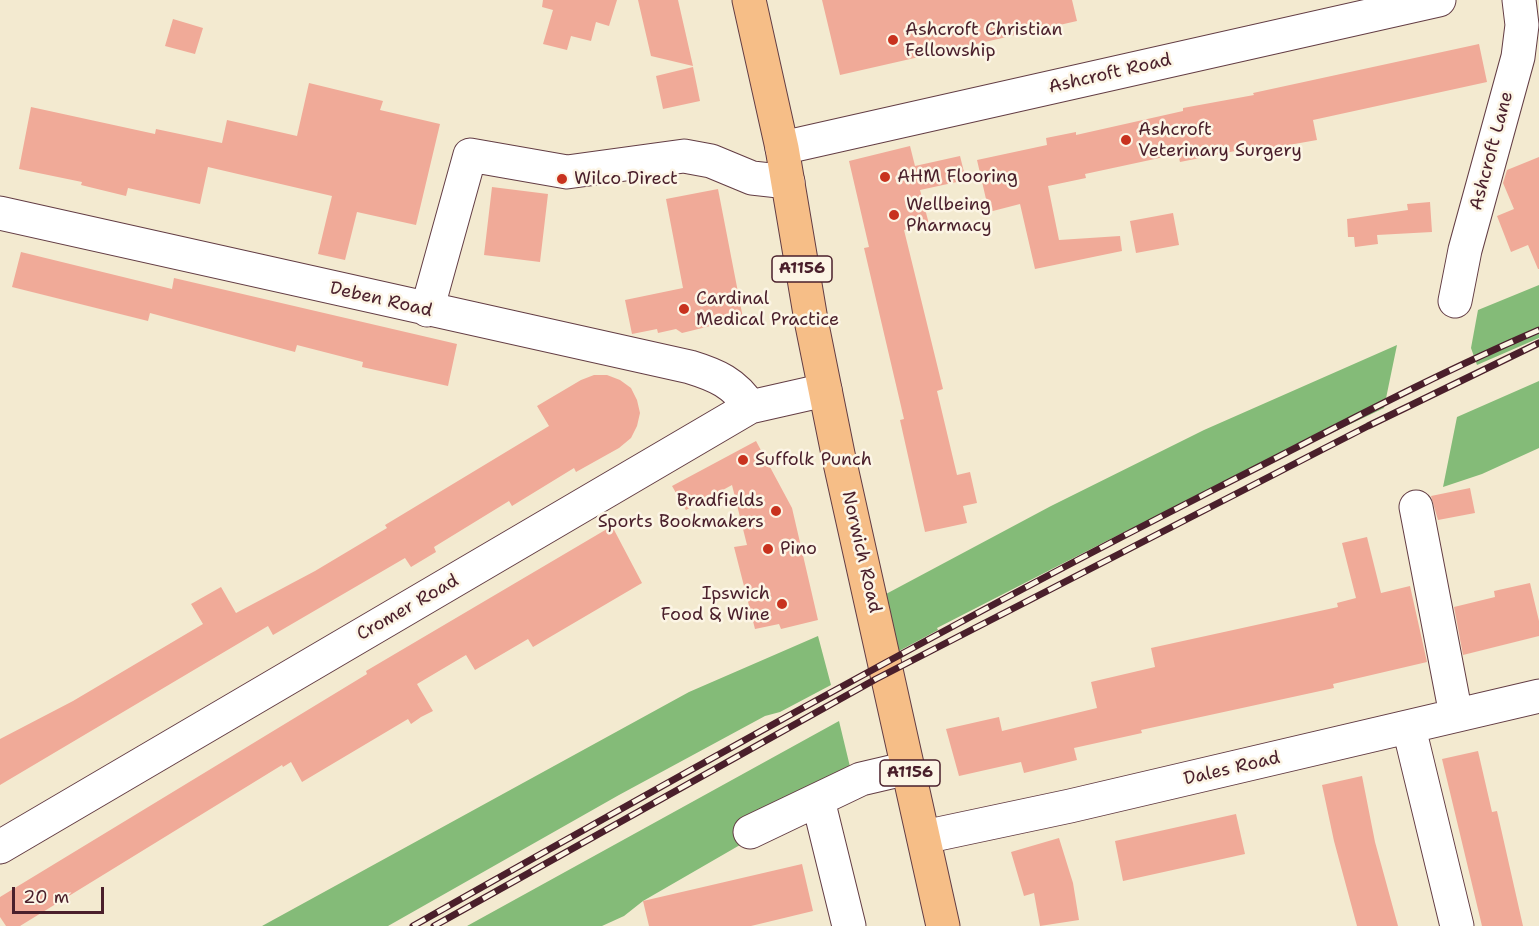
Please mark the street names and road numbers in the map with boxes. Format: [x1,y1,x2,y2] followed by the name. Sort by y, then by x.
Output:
[1047,49,1173,99] street label: Ashcroft Road
[1466,89,1518,213] street label: Ashcroft Lane
[772,256,832,282] road number: A1156
[328,278,434,322] street label: Deben Road
[837,489,885,615] street label: Norwich Road
[353,570,463,646] street label: Cromer Road
[1182,747,1282,791] street label: Dales Road
[880,760,940,786] road number: A1156

